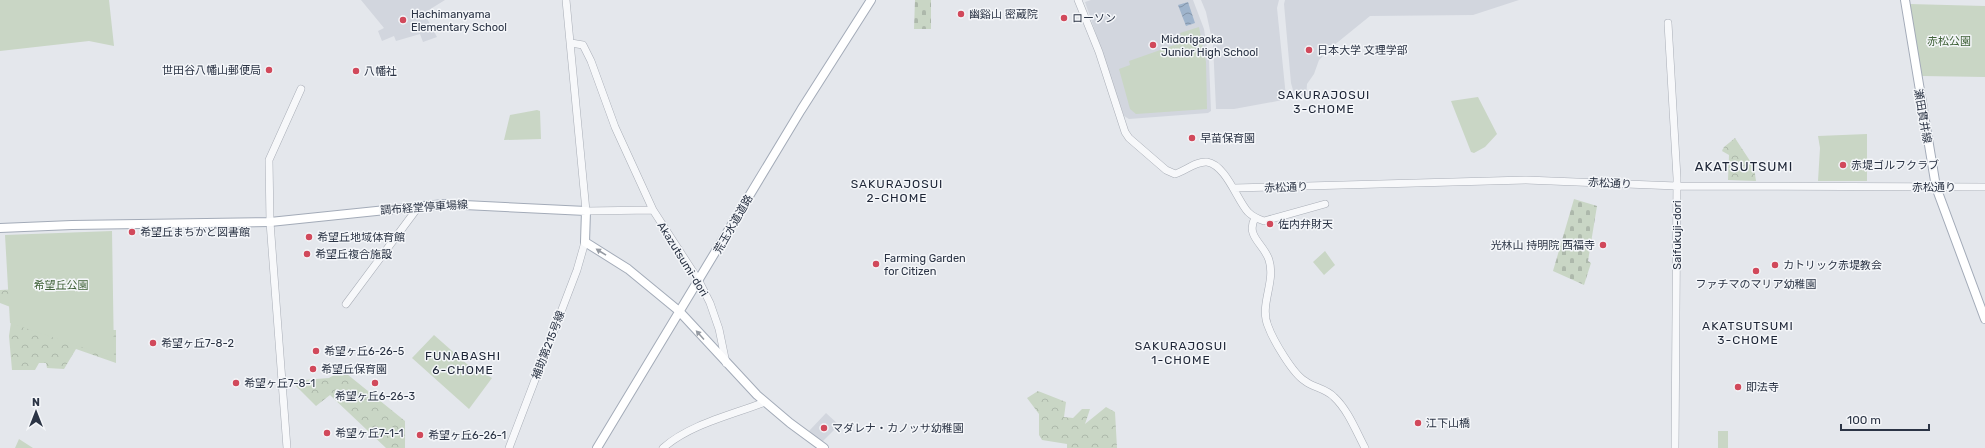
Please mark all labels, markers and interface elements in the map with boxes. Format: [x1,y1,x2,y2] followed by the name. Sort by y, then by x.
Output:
[411,8,507,34] place label: Hachimanyama Elementary School
[969,8,1038,21] place label: 幽谿山 密蔵院
[956,9,966,19] marker: 幽谿山 密蔵院
[1072,12,1116,25] place label: ローソン
[1059,13,1069,23] marker: ローソン
[398,15,408,25] marker: Hachimanyama Elementary School
[1161,33,1258,59] place label: Midorigaoka Junior High School
[1927,35,1971,48] park label: 赤松公園
[1148,40,1158,50] marker: Midorigaoka Junior High School
[1317,44,1408,57] place label: 日本大学 文理学部
[1304,45,1314,55] marker: 日本大学 文理学部
[162,64,261,77] place label: 世田谷八幡山郵便局
[264,65,274,75] marker: 世田谷八幡山郵便局
[364,65,397,78] place label: 八幡社
[351,66,361,76] marker: 八幡社
[1278,88,1370,116] district label: SAKURAJOSUI 3-CHOME
[1911,88,1934,144] street label: 瀬田貫井線
[1200,132,1255,145] place label: 早苗保育園
[1187,133,1197,143] marker: 早苗保育園
[1695,159,1793,174] district label: AKATSUTSUMI
[1851,159,1939,172] place label: 赤堤ゴルフクラブ
[1838,160,1848,170] marker: 赤堤ゴルフクラブ
[1588,176,1632,191] street label: 赤松通り
[851,177,943,205] district label: SAKURAJOSUI 2-CHOME
[1264,180,1308,195] street label: 赤松通り
[1912,181,1956,194] street label: 赤松通り
[711,192,756,256] street label: 荒玉水道道路
[380,198,468,217] street label: 調布経堂停車場線
[1671,200,1684,270] street label: Saifukuji-dori
[1278,218,1333,231] place label: 佐内弁財天
[1265,219,1275,229] marker: 佐内弁財天
[654,220,711,299] street label: Akazutsumi-dori
[140,226,250,239] place label: 希望丘まちかど図書館
[127,227,137,237] marker: 希望丘まちかど図書館
[317,231,405,244] place label: 希望丘地域体育館
[304,232,314,242] marker: 希望丘地域体育館
[1491,239,1595,252] place label: 光林山 持明院 西福寺
[1598,240,1608,250] marker: 光林山 持明院 西福寺
[315,248,392,261] place label: 希望丘複合施設
[596,248,606,256] one-way arrow
[302,249,312,259] marker: 希望丘複合施設
[884,252,966,278] place label: Farming Garden for Citizen
[871,259,881,269] marker: Farming Garden for Citizen
[1783,259,1882,272] place label: カトリック赤堤教会
[1770,260,1780,270] marker: カトリック赤堤教会
[1751,266,1761,276] marker: ファチマのマリア幼稚園
[1696,278,1817,291] place label: ファチマのマリア幼稚園
[34,279,89,292] park label: 希望丘公園
[529,309,568,381] street label: 補助第215号線
[1702,319,1794,347] district label: AKATSUTSUMI 3-CHOME
[696,330,705,341] one-way arrow
[161,337,234,350] place label: 希望ヶ丘7-8-2
[148,338,158,348] marker: 希望ヶ丘7-8-2
[1135,339,1227,367] district label: SAKURAJOSUI 1-CHOME
[324,345,405,358] place label: 希望ヶ丘6-26-5
[311,346,321,356] marker: 希望ヶ丘6-26-5
[425,349,501,377] district label: FUNABASHI 6-CHOME
[321,363,387,376] place label: 希望丘保育園
[308,364,318,374] marker: 希望丘保育園
[244,377,315,390] place label: 希望ヶ丘7-8-1
[231,378,241,388] marker: 希望ヶ丘7-8-1
[370,378,380,388] marker: 希望ヶ丘6-26-3
[1746,381,1779,394] place label: 即法寺
[1733,382,1743,392] marker: 即法寺
[335,390,416,403] place label: 希望ヶ丘6-26-3
[16,392,56,432] north arrow
[32,396,40,409] text: N
[1841,406,1929,432] scale bar
[1847,413,1881,427] text: 100 m
[1426,417,1470,430] place label: 江下山橋
[1413,418,1423,428] marker: 江下山橋
[832,422,964,435] place label: マダレナ・カノッサ幼稚園
[819,423,829,433] marker: マダレナ・カノッサ幼稚園
[335,427,404,440] place label: 希望ヶ丘7-1-1
[322,428,332,438] marker: 希望ヶ丘7-1-1
[428,429,506,442] place label: 希望ヶ丘6-26-1
[415,430,425,440] marker: 希望ヶ丘6-26-1

